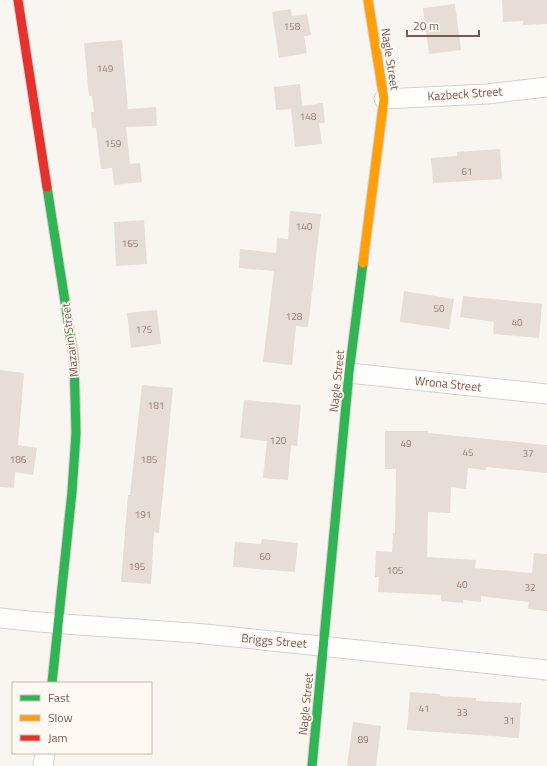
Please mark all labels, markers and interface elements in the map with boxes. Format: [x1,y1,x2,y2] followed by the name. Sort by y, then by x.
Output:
[407,12,479,38] scale bar
[413,16,439,35] text: 20 m
[284,19,301,34] house number: 158
[376,26,405,92] street label: Nagle Street
[97,61,114,76] house number: 149
[427,81,504,106] street label: Kazbeck Street
[300,109,317,124] house number: 148
[105,136,122,151] house number: 159
[461,164,473,179] house number: 61
[296,219,313,234] house number: 140
[122,236,139,251] house number: 165
[55,301,83,378] street label: Mazarin Street
[433,301,445,316] house number: 50
[286,309,303,324] house number: 128
[511,315,523,330] house number: 40
[136,322,153,337] house number: 175
[324,348,349,413] street label: Nagle Street
[414,371,483,397] street label: Wrona Street
[148,398,164,413] house number: 181
[270,433,287,448] house number: 120
[400,436,412,451] house number: 49
[462,445,474,460] house number: 45
[522,446,534,461] house number: 37
[10,452,27,467] house number: 186
[141,452,158,467] house number: 185
[135,507,151,522] house number: 191
[259,549,271,564] house number: 60
[129,559,146,574] house number: 195
[387,563,404,578] house number: 105
[456,577,468,592] house number: 40
[524,580,536,595] house number: 32
[241,628,308,653] street label: Briggs Street
[293,671,318,736] street label: Nagle Street
[12,682,152,754] legend
[48,688,71,707] text: Fast
[418,701,430,716] house number: 41
[456,705,468,720] house number: 33
[48,708,73,727] text: Slow
[503,713,515,728] house number: 31
[48,728,68,747] text: Jam
[357,732,369,747] house number: 89

